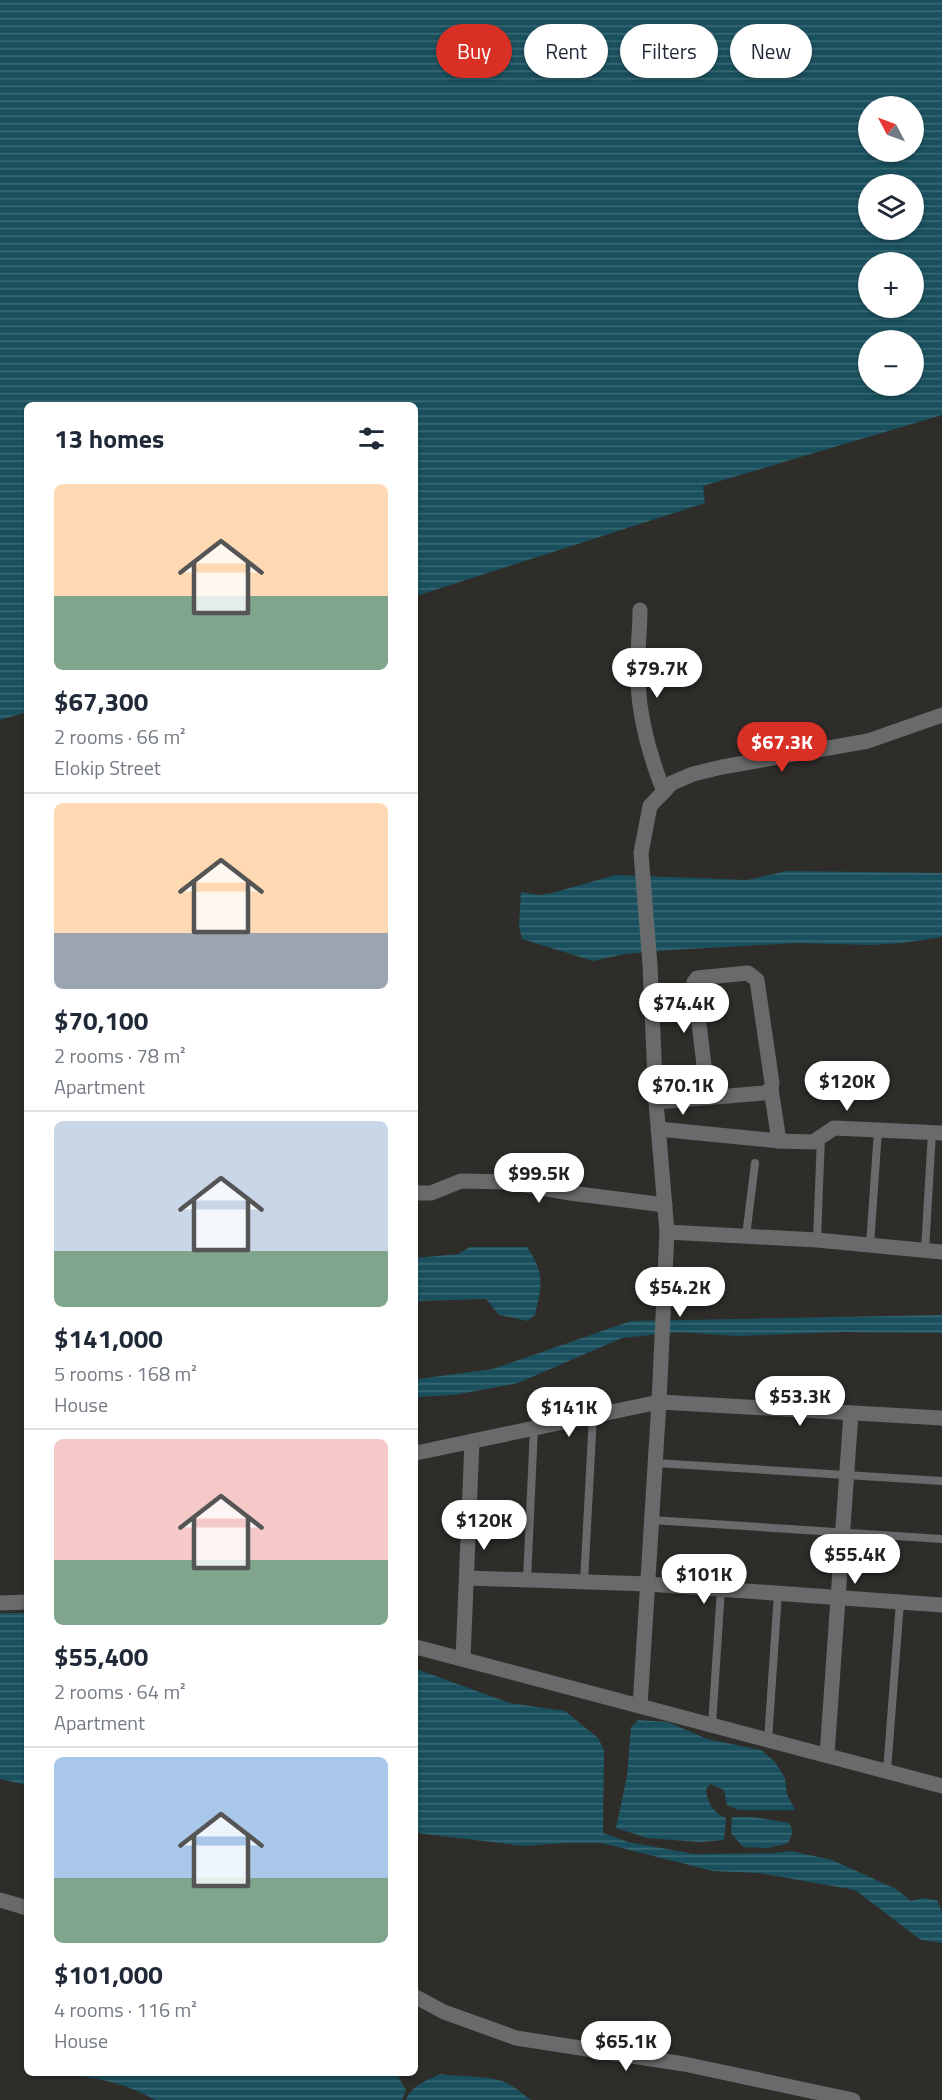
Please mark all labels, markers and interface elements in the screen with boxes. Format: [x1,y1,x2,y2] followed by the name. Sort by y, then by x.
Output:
[436,24,512,78] chip: Buy
[524,24,608,78] chip: Rent
[620,24,718,78] chip: Filters
[730,24,812,78] chip: New
[858,96,924,162] north arrow
[858,96,924,396] map controls
[858,174,924,240] button: layers
[858,252,924,318] button: +
[858,330,924,396] button: −
[54,419,164,458] text: 13 homes
[355,422,388,455] icon: filters
[167,523,275,631] icon: home
[608,648,706,699] pin: $79.7K
[626,652,688,683] text: $79.7K
[54,682,148,721] text: $67,300
[54,721,186,752] text: 2 rooms · 66 m²
[733,722,831,773] pin: $67.3K
[751,726,813,757] text: $67.3K
[54,752,161,783] text: Elokip Street
[167,842,275,950] icon: home
[635,983,733,1034] pin: $74.4K
[653,987,715,1018] text: $74.4K
[54,1001,148,1040] text: $70,100
[54,1040,186,1071] text: 2 rooms · 78 m²
[805,1061,889,1112] pin: $120K
[634,1065,732,1116] pin: $70.1K
[819,1065,875,1096] text: $120K
[652,1069,714,1100] text: $70.1K
[54,1071,145,1102] text: Apartment
[490,1153,588,1204] pin: $99.5K
[508,1157,570,1188] text: $99.5K
[167,1160,275,1268] icon: home
[631,1267,729,1318] pin: $54.2K
[649,1271,711,1302] text: $54.2K
[54,1319,163,1358] text: $141,000
[54,1358,197,1389] text: 5 rooms · 168 m²
[751,1376,849,1427] pin: $53.3K
[769,1380,831,1411] text: $53.3K
[527,1387,611,1438] pin: $141K
[54,1389,108,1420] text: House
[541,1391,597,1422] text: $141K
[167,1478,275,1586] icon: home
[442,1500,526,1551] pin: $120K
[456,1504,512,1535] text: $120K
[806,1534,904,1585] pin: $55.4K
[824,1538,886,1569] text: $55.4K
[662,1554,746,1605] pin: $101K
[676,1558,732,1589] text: $101K
[54,1637,148,1676] text: $55,400
[54,1676,186,1707] text: 2 rooms · 64 m²
[54,1707,145,1738] text: Apartment
[167,1796,275,1904] icon: home
[54,1955,163,1994] text: $101,000
[54,1994,197,2025] text: 4 rooms · 116 m²
[577,2021,675,2072] pin: $65.1K
[54,2025,108,2056] text: House
[595,2025,657,2056] text: $65.1K

